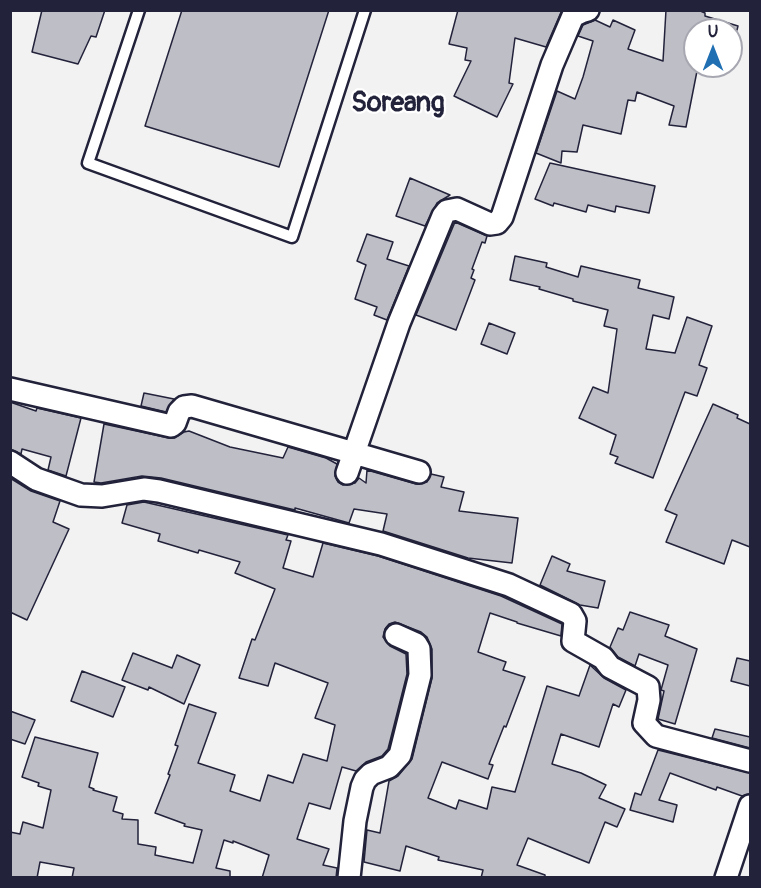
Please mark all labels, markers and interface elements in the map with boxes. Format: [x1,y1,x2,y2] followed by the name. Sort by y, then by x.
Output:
[683,18,743,78] north arrow
[708,22,718,42] text: U
[351,88,445,120] district label: Soreang

